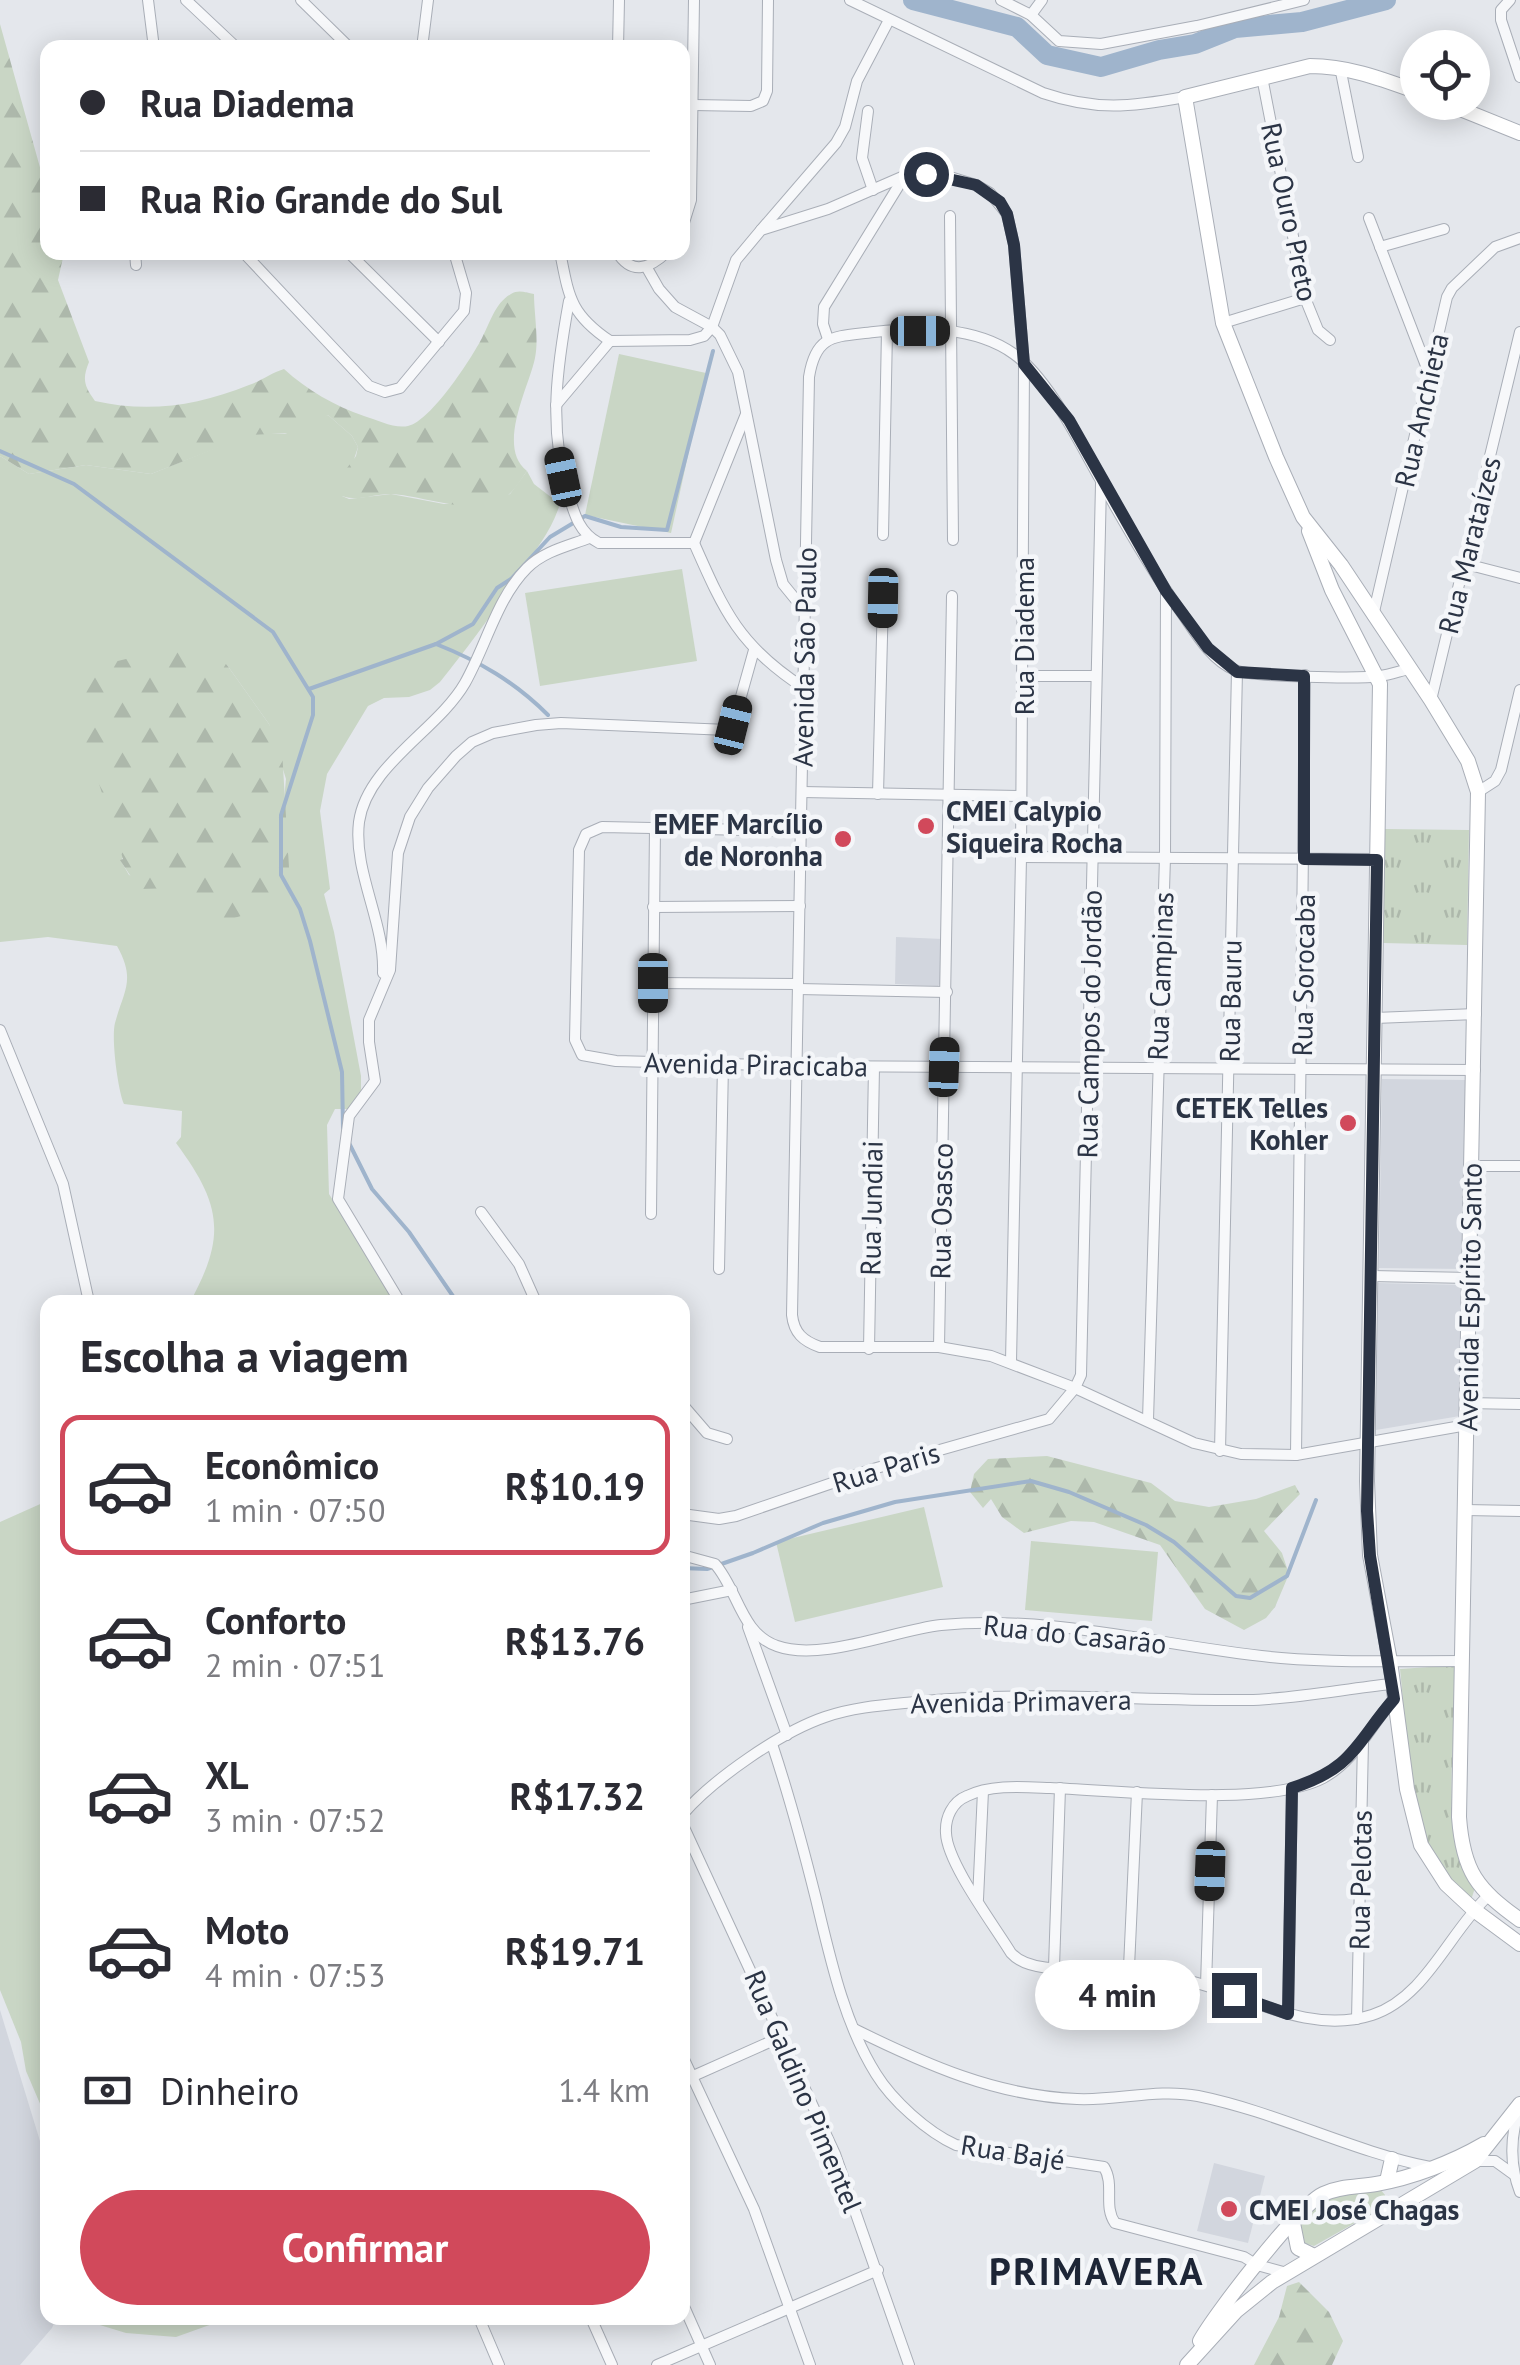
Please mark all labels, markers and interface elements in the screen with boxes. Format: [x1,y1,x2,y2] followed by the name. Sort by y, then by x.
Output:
[1400,30,1490,120] map controls
[1400,30,1490,120] button: locate
[140,78,355,127] text: Rua Diadema
[1253,119,1327,305] street label: Rua Ouro Preto
[904,152,949,197] route start
[140,174,502,223] text: Rua Rio Grande do Sul
[890,316,950,346] car
[1385,329,1457,491] street label: Rua Anchieta
[542,445,584,509] car
[1429,453,1509,637] street label: Rua Marataízes
[784,547,824,767] street label: Avenida São Paulo
[1005,557,1042,715] street label: Rua Diadema
[867,568,899,628] car
[711,692,755,758] car
[946,792,1123,861] place label: CMEI Calypio Siqueira Rocha
[653,805,823,874] place label: EMEF Marcílio de Noronha
[915,815,937,837] marker: CMEI Calypio Siqueira Rocha
[832,828,854,850] marker: EMEF Marcílio de Noronha
[1068,889,1110,1159] street label: Rua Campos do Jordão
[1139,891,1181,1061] street label: Rua Campinas
[1283,893,1323,1057] street label: Rua Sorocaba
[1210,939,1250,1063] street label: Rua Bauru
[638,953,668,1013] car
[928,1036,960,1098] car
[644,1044,868,1084] street label: Avenida Piracicaba
[1176,1089,1328,1158] place label: CETEK Telles Kohler
[1337,1112,1359,1134] marker: CETEK Telles Kohler
[851,1140,891,1276] street label: Rua Jundiai
[921,1142,961,1280] street label: Rua Osasco
[1448,1162,1490,1432] street label: Avenida Espírito Santo
[80,1326,409,1384] text: Escolha a viagem
[828,1433,944,1501] street label: Rua Paris
[85,1440,175,1530] icon: car
[205,1440,379,1489] text: Econômico
[505,1461,645,1510] text: R$10.19
[205,1489,385,1531] text: 1 min · 07:50
[85,1595,175,1685] icon: car
[205,1595,346,1644] text: Conforto
[982,1606,1168,1662] street label: Rua do Casarão
[505,1616,645,1665] text: R$13.76
[205,1644,385,1686] text: 2 min · 07:51
[910,1681,1132,1721] street label: Avenida Primavera
[85,1750,175,1840] icon: car
[205,1750,249,1799] text: XL
[510,1771,645,1820] text: R$17.32
[205,1799,385,1841] text: 3 min · 07:52
[1340,1810,1380,1950] street label: Rua Pelotas
[1194,1840,1226,1902] car
[85,1905,175,1995] icon: car
[205,1905,289,1954] text: Moto
[505,1926,645,1975] text: R$19.71
[205,1954,385,1996] text: 4 min · 07:53
[1034,1960,1199,2030] callout: 4 min
[736,1964,872,2218] street label: Rua Galdino Pimentel
[1212,1973,1257,2018] route end
[1078,1974,1157,2016] text: 4 min
[80,2063,135,2118] icon: cash
[160,2066,299,2115] text: Dinheiro
[558,2069,650,2111] text: 1.4 km
[958,2126,1068,2178] street label: Rua Bajé
[80,2190,650,2305] button: Confirmar
[1249,2191,1460,2228] place label: CMEI José Chagas
[1218,2198,1240,2220] marker: CMEI José Chagas
[989,2246,1205,2295] district label: PRIMAVERA

